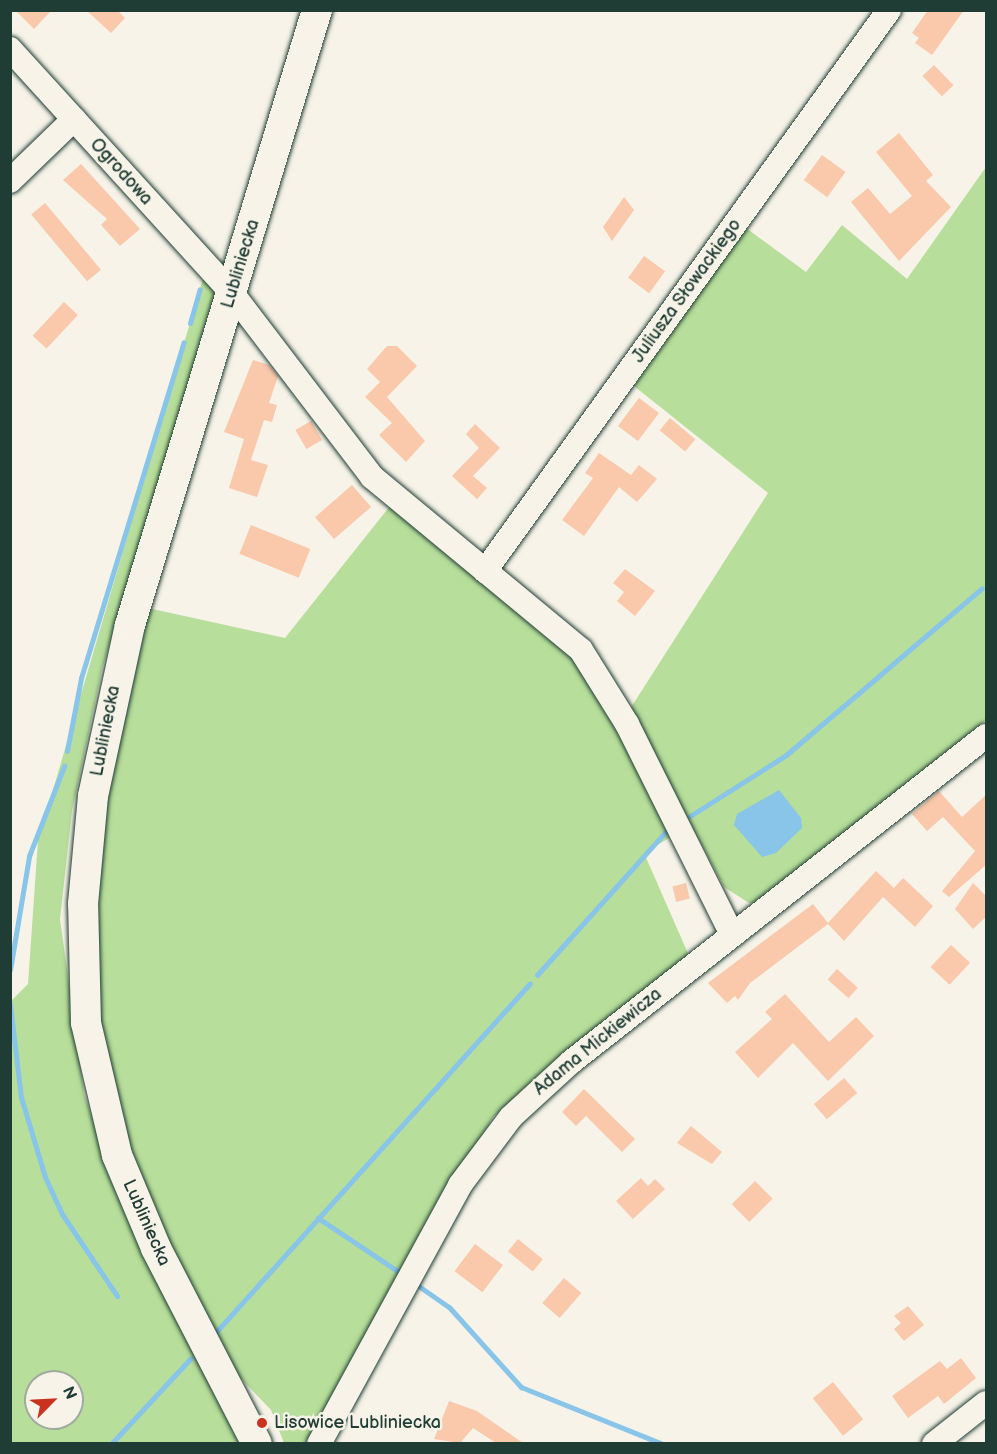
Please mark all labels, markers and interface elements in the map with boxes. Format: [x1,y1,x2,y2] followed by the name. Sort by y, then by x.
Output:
[85,134,157,210] street label: Ogrodowa
[628,215,746,367] street label: Juliusza Słowackiego
[217,217,265,311] street label: Lubliniecka
[87,684,125,778] street label: Lubliniecka
[530,984,666,1100] street label: Adama Mickiewicza
[117,1177,175,1269] street label: Lubliniecka
[24,1370,84,1430] north arrow
[58,1384,80,1403] text: N
[274,1412,441,1434] place label: Lisowice Lubliniecka
[255,1416,269,1430] marker: Lisowice Lubliniecka

